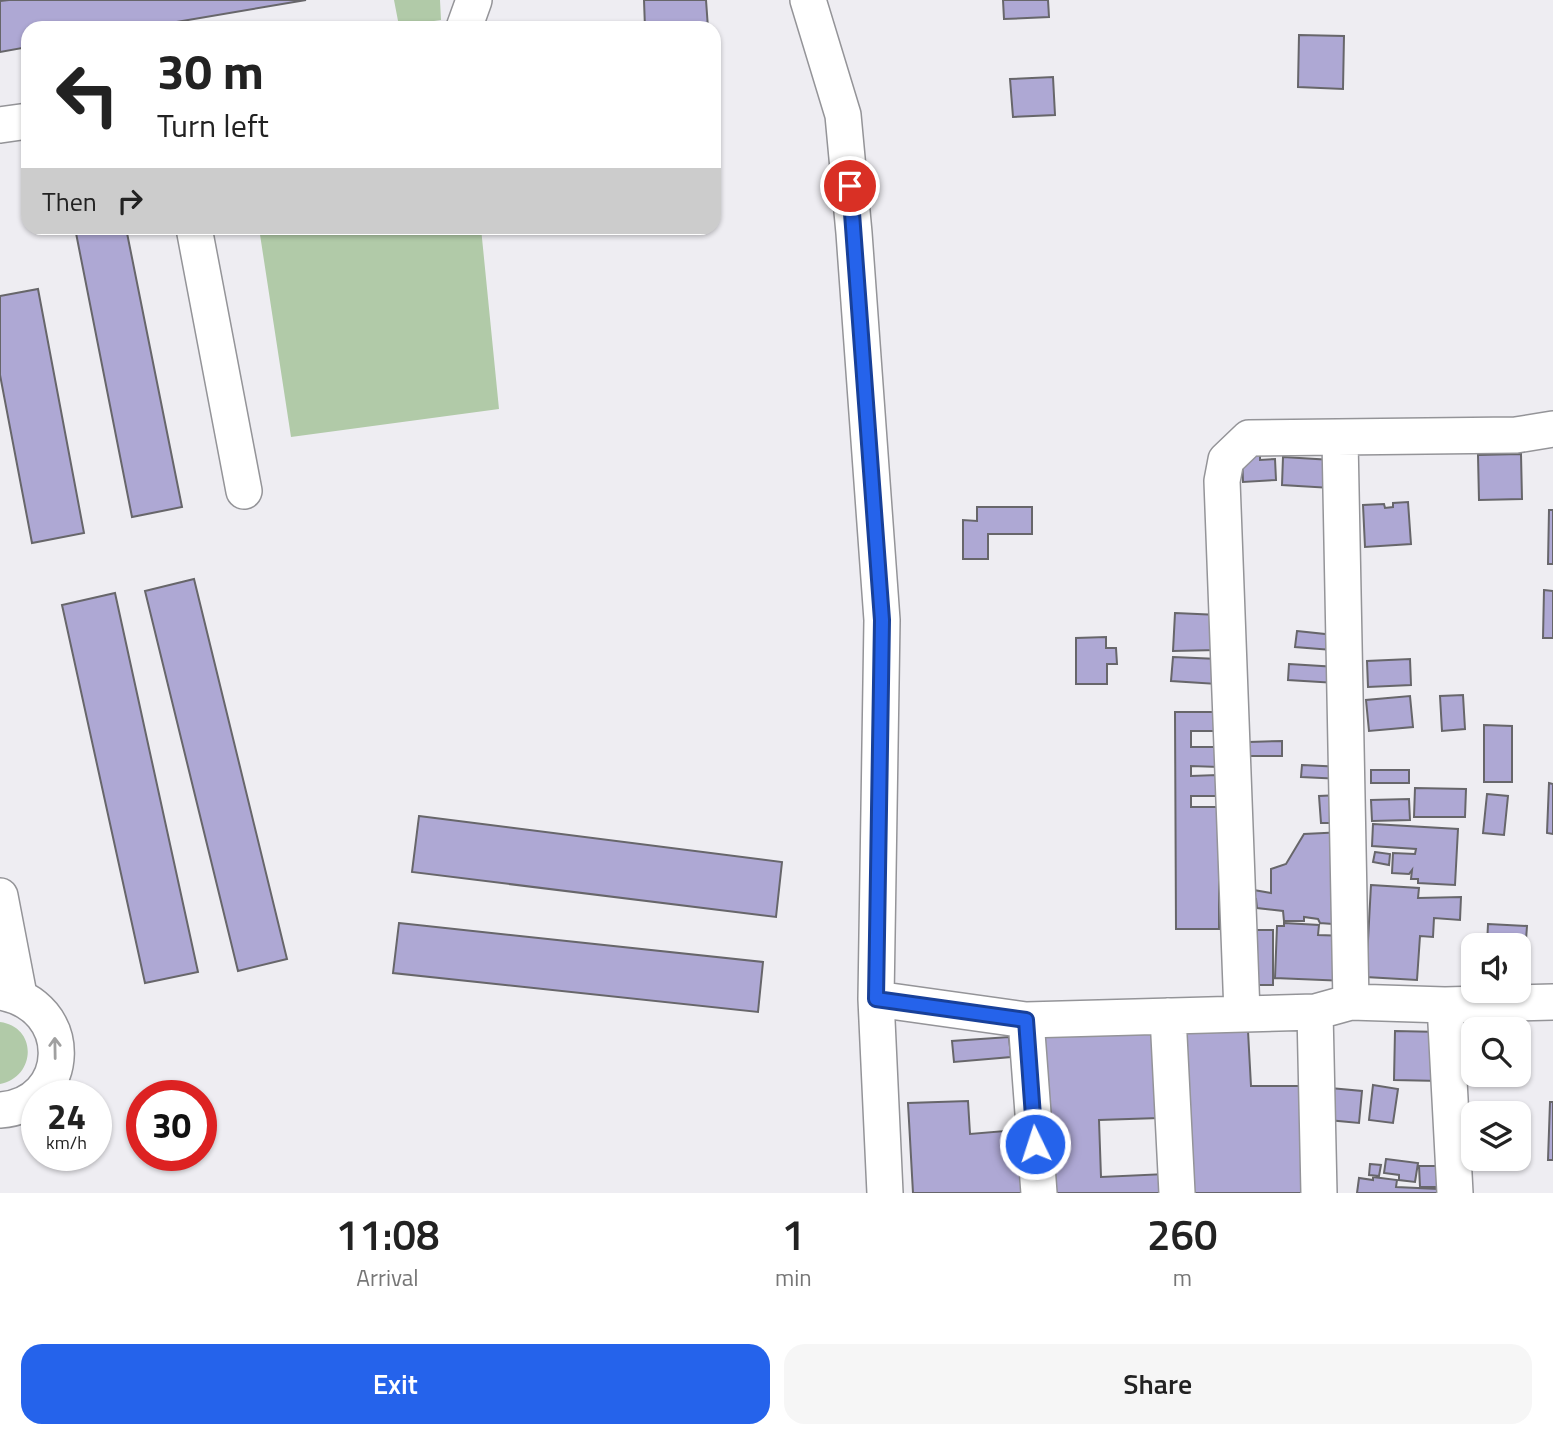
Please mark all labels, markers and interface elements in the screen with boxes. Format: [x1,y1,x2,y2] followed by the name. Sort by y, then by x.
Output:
[157,33,264,108] text: 30 m
[42,49,133,140] icon: left
[157,101,269,149] text: Turn left
[820,156,880,216] pin
[831,167,869,205] icon: arrive
[42,182,97,221] text: Then
[111,182,149,220] icon: right
[1461,933,1531,1171] map controls
[1461,933,1531,1003] button: sound
[1461,1017,1531,1087] button: search
[48,1037,62,1060] one-way arrow
[126,1080,217,1171] speed limit sign: 30
[47,1089,86,1143] text: 24
[1461,1101,1531,1171] button: layers
[998,1107,1072,1181] position arrow
[46,1129,87,1156] text: km/h
[335,1202,440,1266] text: 11:08
[782,1202,805,1266] text: 1
[1147,1202,1218,1266] text: 260
[356,1260,419,1295] text: Arrival
[775,1260,812,1295] text: min
[1173,1260,1192,1295] text: m
[21,1344,770,1424] button: Exit
[784,1344,1532,1424] button: Share

